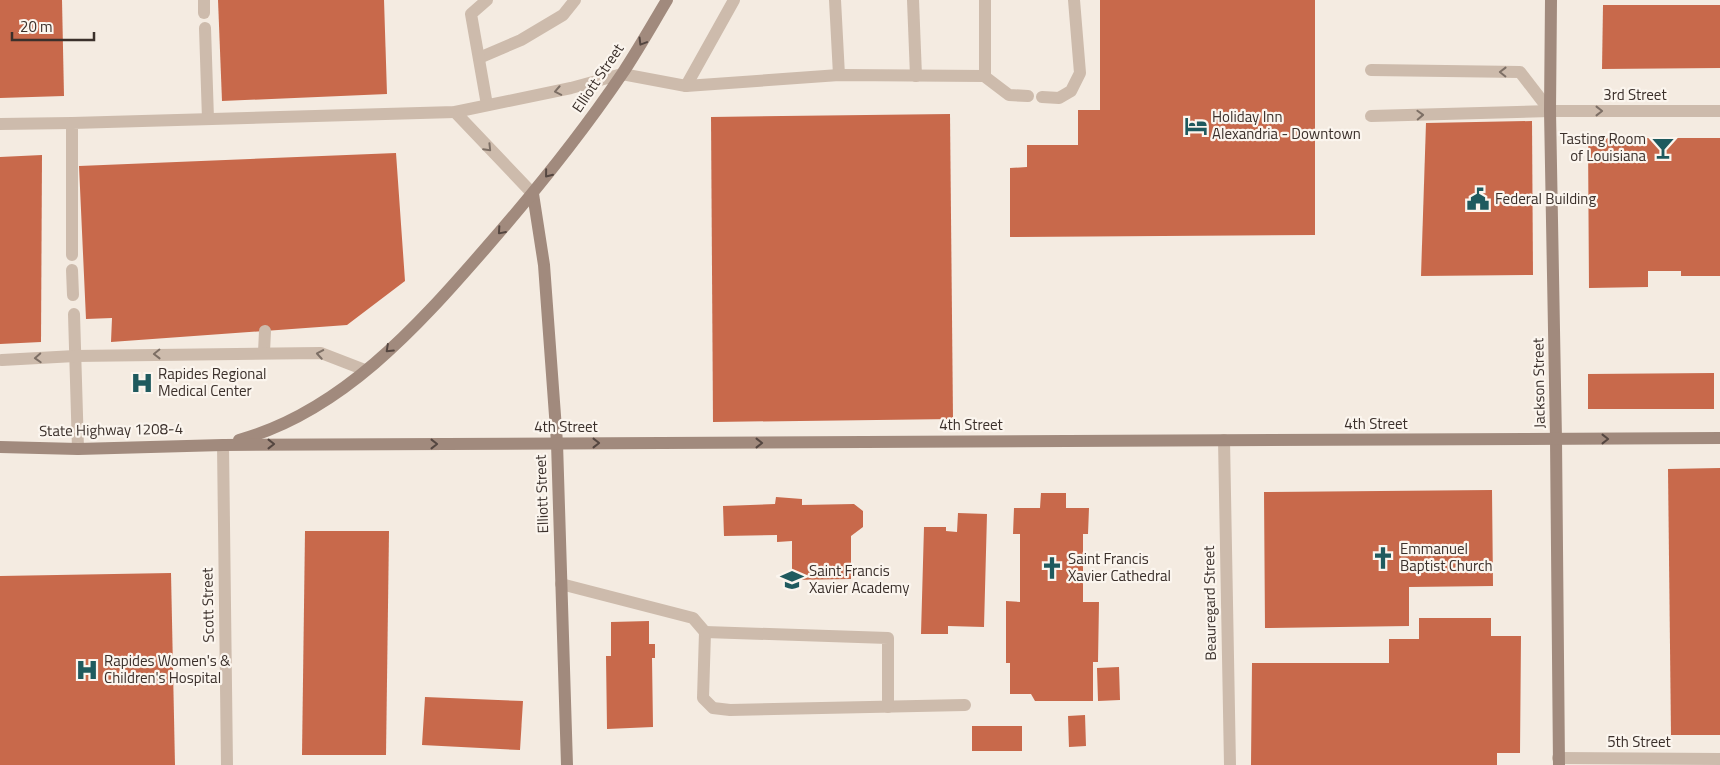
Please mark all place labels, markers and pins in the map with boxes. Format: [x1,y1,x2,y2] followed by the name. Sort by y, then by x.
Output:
[1212,105,1361,145] place label: Holiday Inn Alexandria - Downtown
[1183,113,1209,139] hotel icon: Holiday Inn Alexandria - Downtown
[1560,127,1646,167] place label: Tasting Room of Louisiana
[1650,135,1676,161] bar icon: Tasting Room of Louisiana
[1465,186,1491,212] public building icon: Federal Building
[1495,187,1596,210] place label: Federal Building
[158,362,266,402] place label: Rapides Regional Medical Center
[129,370,155,396] hospital icon: Rapides Regional Medical Center
[1400,537,1493,577] place label: Emmanuel Baptist Church
[1370,545,1396,571] church icon: Emmanuel Baptist Church
[1068,547,1171,587] place label: Saint Francis Xavier Cathedral
[1039,555,1065,581] church icon: Saint Francis Xavier Cathedral
[809,559,910,599] place label: Saint Francis Xavier Academy
[779,567,805,593] school or university icon: Saint Francis Xavier Academy
[104,649,231,689] place label: Rapides Women's & Children's Hospital
[74,657,100,683] hospital icon: Rapides Women's & Children's Hospital

